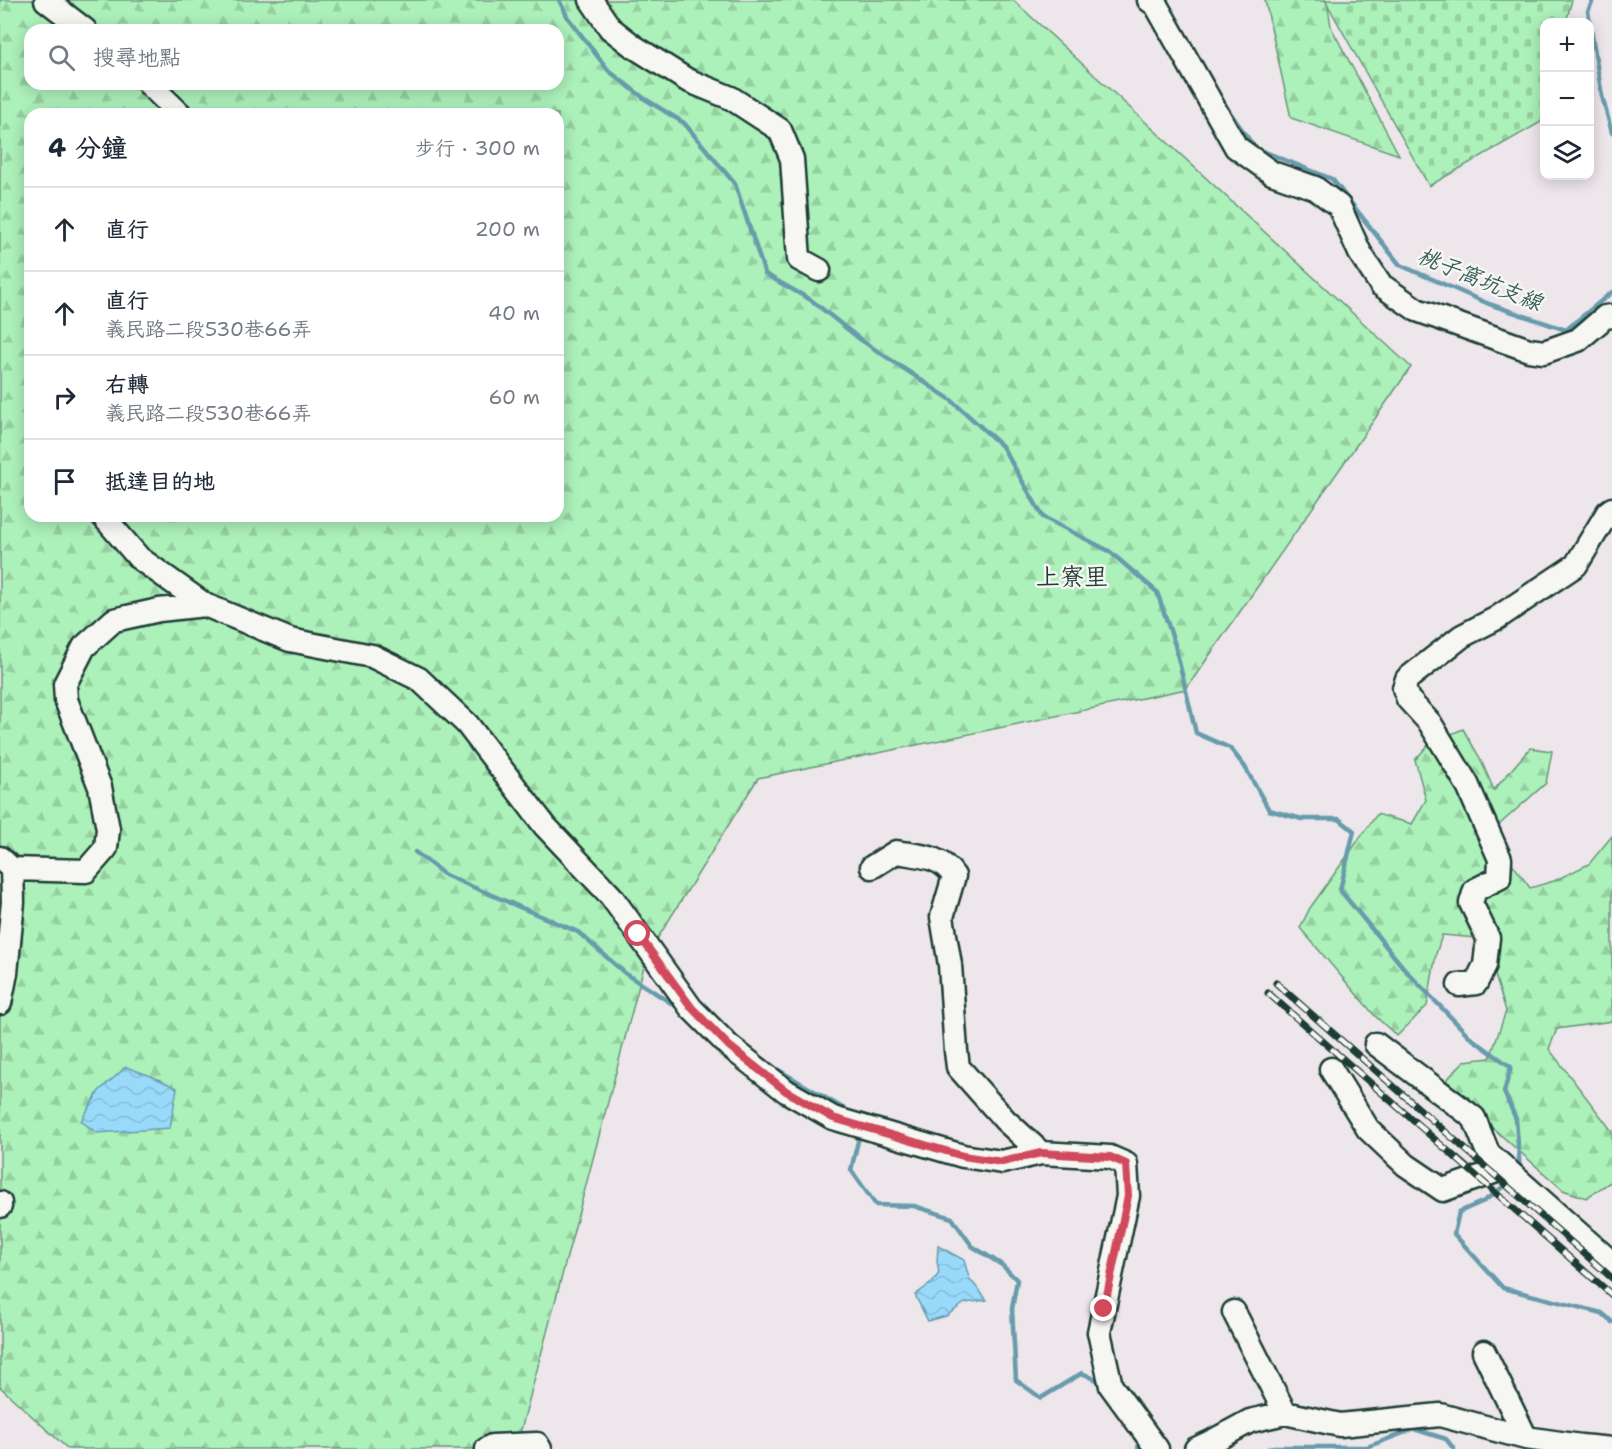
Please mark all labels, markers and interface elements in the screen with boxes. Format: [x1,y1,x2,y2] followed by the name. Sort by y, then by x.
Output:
[1540,18,1594,180] map controls
[1540,18,1594,72] button: +
[24,24,564,90] search box
[45,41,78,74] icon: search
[93,43,181,72] text: 搜尋地點
[1540,72,1594,126] button: −
[1540,126,1594,180] button: layers
[48,130,127,165] text: 4 分鐘
[415,135,540,161] text: 步行 · 300 m
[48,213,81,246] icon: ahead
[105,215,149,244] text: 直行
[475,216,540,242] text: 200 m
[1413,241,1548,318] water label: 桃子窩坑支線
[105,286,149,315] text: 直行
[48,297,81,330] icon: ahead
[488,300,540,326] text: 40 m
[105,316,311,342] text: 義民路二段530巷66弄
[105,370,149,399] text: 右轉
[48,381,81,414] icon: right
[488,384,540,410] text: 60 m
[105,400,311,426] text: 義民路二段530巷66弄
[48,465,81,498] icon: arrive
[105,467,215,496] text: 抵達目的地
[1036,561,1108,593] district label: 上寮里
[624,920,650,946] route start
[1090,1295,1116,1321] route end

